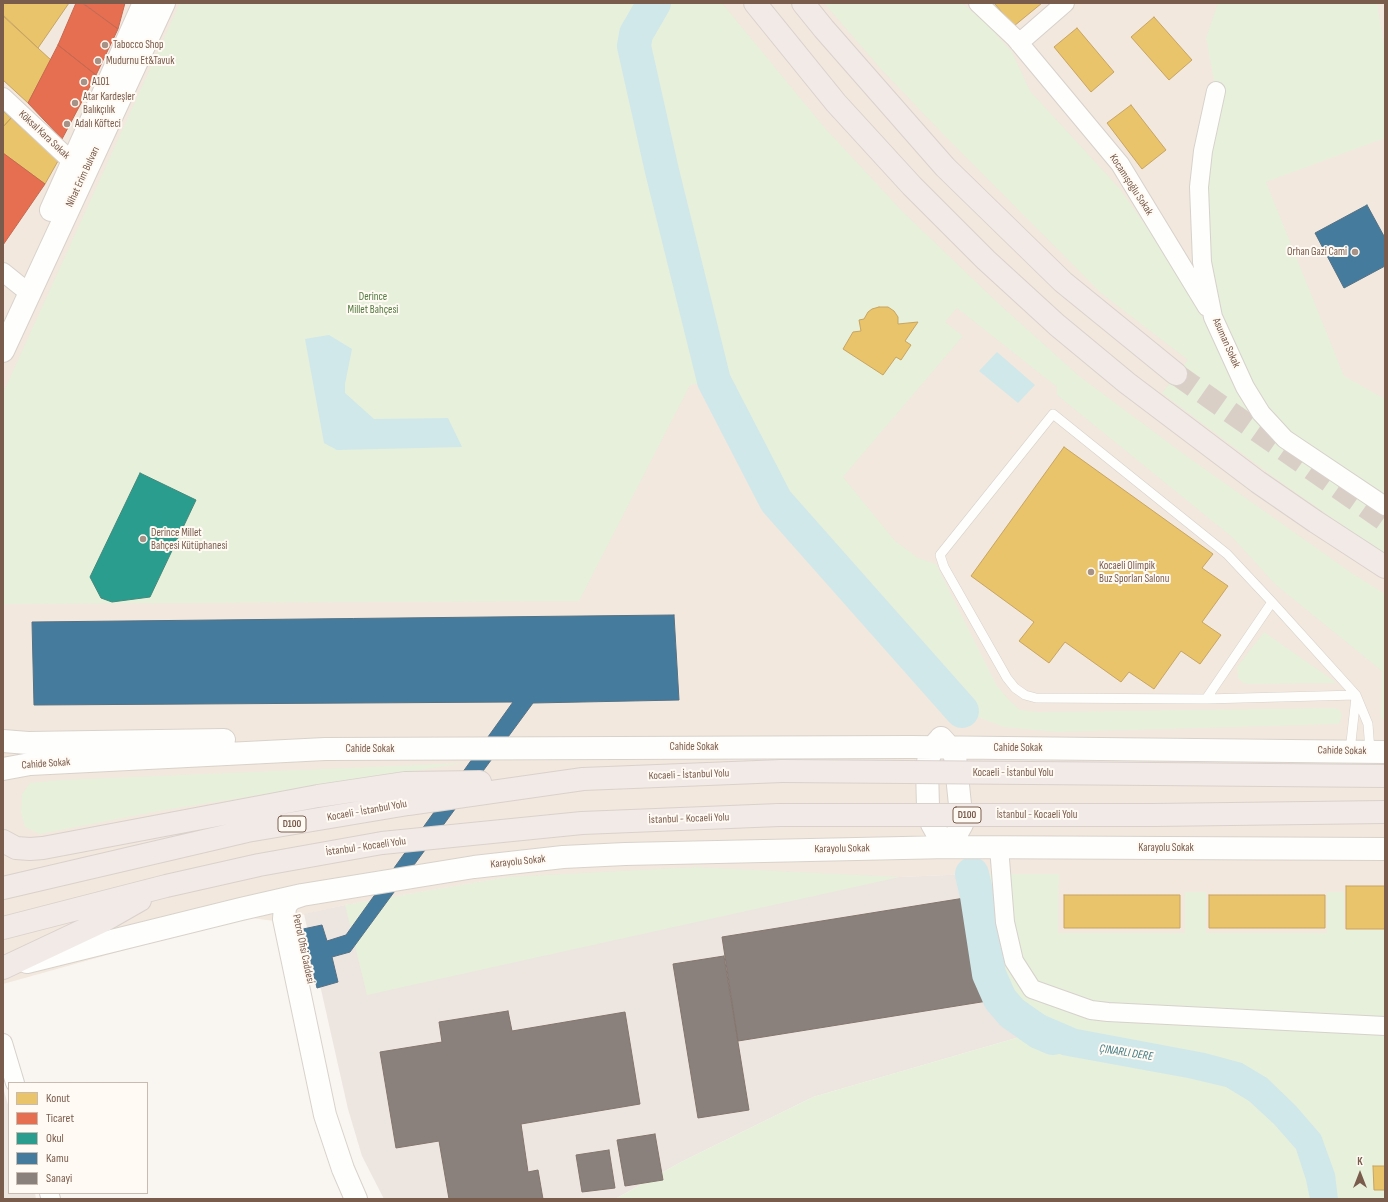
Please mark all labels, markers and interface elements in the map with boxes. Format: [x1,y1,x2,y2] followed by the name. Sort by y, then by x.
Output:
[113,38,164,52] place label: Tabocco Shop
[100,40,110,50] marker: Tabocco Shop
[106,54,174,68] place label: Mudurnu Et&Tavuk
[93,56,103,66] marker: Mudurnu Et&Tavuk
[92,75,109,89] place label: A101
[79,77,89,87] marker: A101
[83,90,135,116] place label: Atar Kardeşler Balıkçılık
[70,98,80,108] marker: Atar Kardeşler Balıkçılık
[16,108,72,162] street label: Köksal Kara Sokak
[75,117,121,131] place label: Adalı Köfteci
[62,119,72,129] marker: Adalı Köfteci
[63,145,103,209] street label: Nihat Erim Bulvarı
[1106,152,1156,218] street label: Kocamışoğlu Sokak
[1287,245,1347,259] place label: Orhan Gazi Cami
[1350,247,1360,257] marker: Orhan Gazi Cami
[348,290,398,316] park label: Derince Millet Bahçesi
[1209,316,1243,370] street label: Asuman Sokak
[151,526,227,552] place label: Derince Millet Bahçesi Kütüphanesi
[138,534,148,544] marker: Derince Millet Bahçesi Kütüphanesi
[1099,559,1169,585] place label: Kocaeli Olimpik Buz Sporları Salonu
[1086,567,1096,577] marker: Kocaeli Olimpik Buz Sporları Salonu
[670,740,718,754] street label: Cahide Sokak
[994,741,1042,755] street label: Cahide Sokak
[346,742,394,756] street label: Cahide Sokak
[1317,744,1367,758] street label: Cahide Sokak
[21,756,71,772] street label: Cahide Sokak
[973,766,1053,780] street label: Kocaeli - İstanbul Yolu
[648,767,730,783] street label: Kocaeli - İstanbul Yolu
[326,797,408,825] street label: Kocaeli - İstanbul Yolu
[953,807,981,823] road number: D100
[997,808,1077,822] street label: İstanbul - Kocaeli Yolu
[648,811,730,827] street label: İstanbul - Kocaeli Yolu
[278,816,306,832] road number: D100
[325,835,407,859] street label: İstanbul - Kocaeli Yolu
[1138,841,1194,855] street label: Karayolu Sokak
[814,842,870,856] street label: Karayolu Sokak
[490,853,546,871] street label: Karayolu Sokak
[289,913,317,985] street label: Petrol Ofisi Caddesi
[1098,1042,1154,1064] water label: ÇINARLI DERE
[8,1082,148,1194] legend
[46,1091,70,1106] text: Konut
[46,1111,74,1126] text: Ticaret
[46,1131,64,1146] text: Okul
[46,1151,69,1166] text: Kamu
[1340,1154,1380,1194] north arrow
[1357,1155,1363,1168] text: K
[46,1171,72,1186] text: Sanayi

